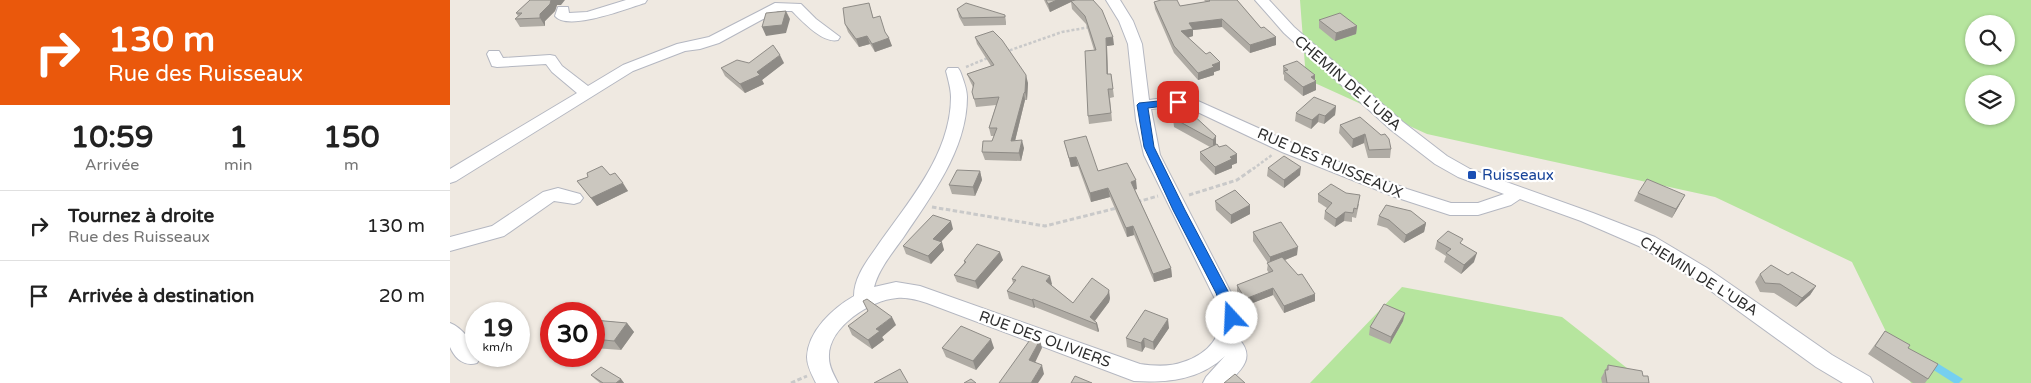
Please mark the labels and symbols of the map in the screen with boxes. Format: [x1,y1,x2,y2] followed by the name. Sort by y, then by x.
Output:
[1291,32,1405,134] street label: CHEMIN DE L'UBA
[1157,81,1199,123] pin
[1255,124,1405,202] street label: RUE DES RUISSEAUX
[1482,166,1554,184] place label: Ruisseaux
[1466,169,1478,181] marker: Ruisseaux
[1637,232,1761,320] street label: CHEMIN DE L'UBA
[1205,291,1257,343] position arrow
[540,302,605,367] speed limit sign: 30
[977,307,1113,371] street label: RUE DES OLIVIERS

